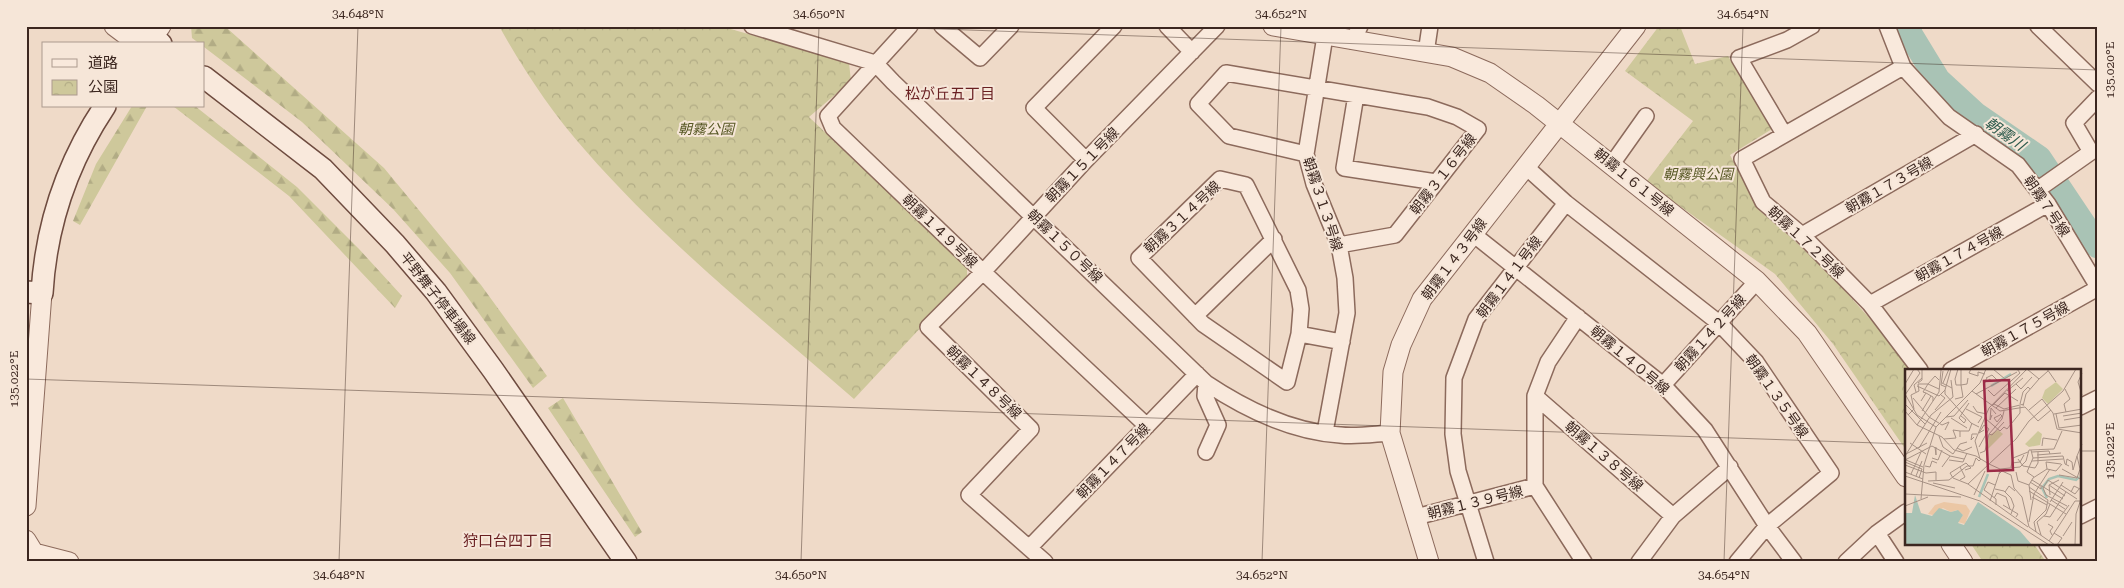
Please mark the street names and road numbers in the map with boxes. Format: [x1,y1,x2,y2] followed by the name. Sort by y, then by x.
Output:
[1042,124,1122,206] street label: 朝霧１５１号線
[1407,130,1479,218] street label: 朝霧３１６号線
[1591,145,1677,219] street label: 朝霧１６１号線
[1843,154,1935,216] street label: 朝霧１７３号線
[1300,155,1346,253] street label: 朝霧３１３号線
[2021,173,2073,239] street label: 朝霧７号線
[1141,178,1223,256] street label: 朝霧３１４号線
[899,191,981,271] street label: 朝霧１４９号線
[1765,203,1847,281] street label: 朝霧１７２号線
[1024,206,1106,286] street label: 朝霧１５０号線
[1418,215,1490,303] street label: 朝霧１４３号線
[1912,223,2006,285] street label: 朝霧１７４号線
[1473,233,1545,321] street label: 朝霧１４１号線
[397,249,479,347] street label: 平野舞子停車場線
[1671,291,1749,375] street label: 朝霧１４２号線
[1978,298,2072,360] street label: 朝霧１７５号線
[1587,322,1673,398] street label: 朝霧１４０号線
[943,342,1025,422] street label: 朝霧１４８号線
[1742,351,1812,441] street label: 朝霧１３５号線
[1562,418,1646,494] street label: 朝霧１３８号線
[1073,420,1153,502] street label: 朝霧１４７号線
[1426,482,1524,522] street label: 朝霧１３９号線

